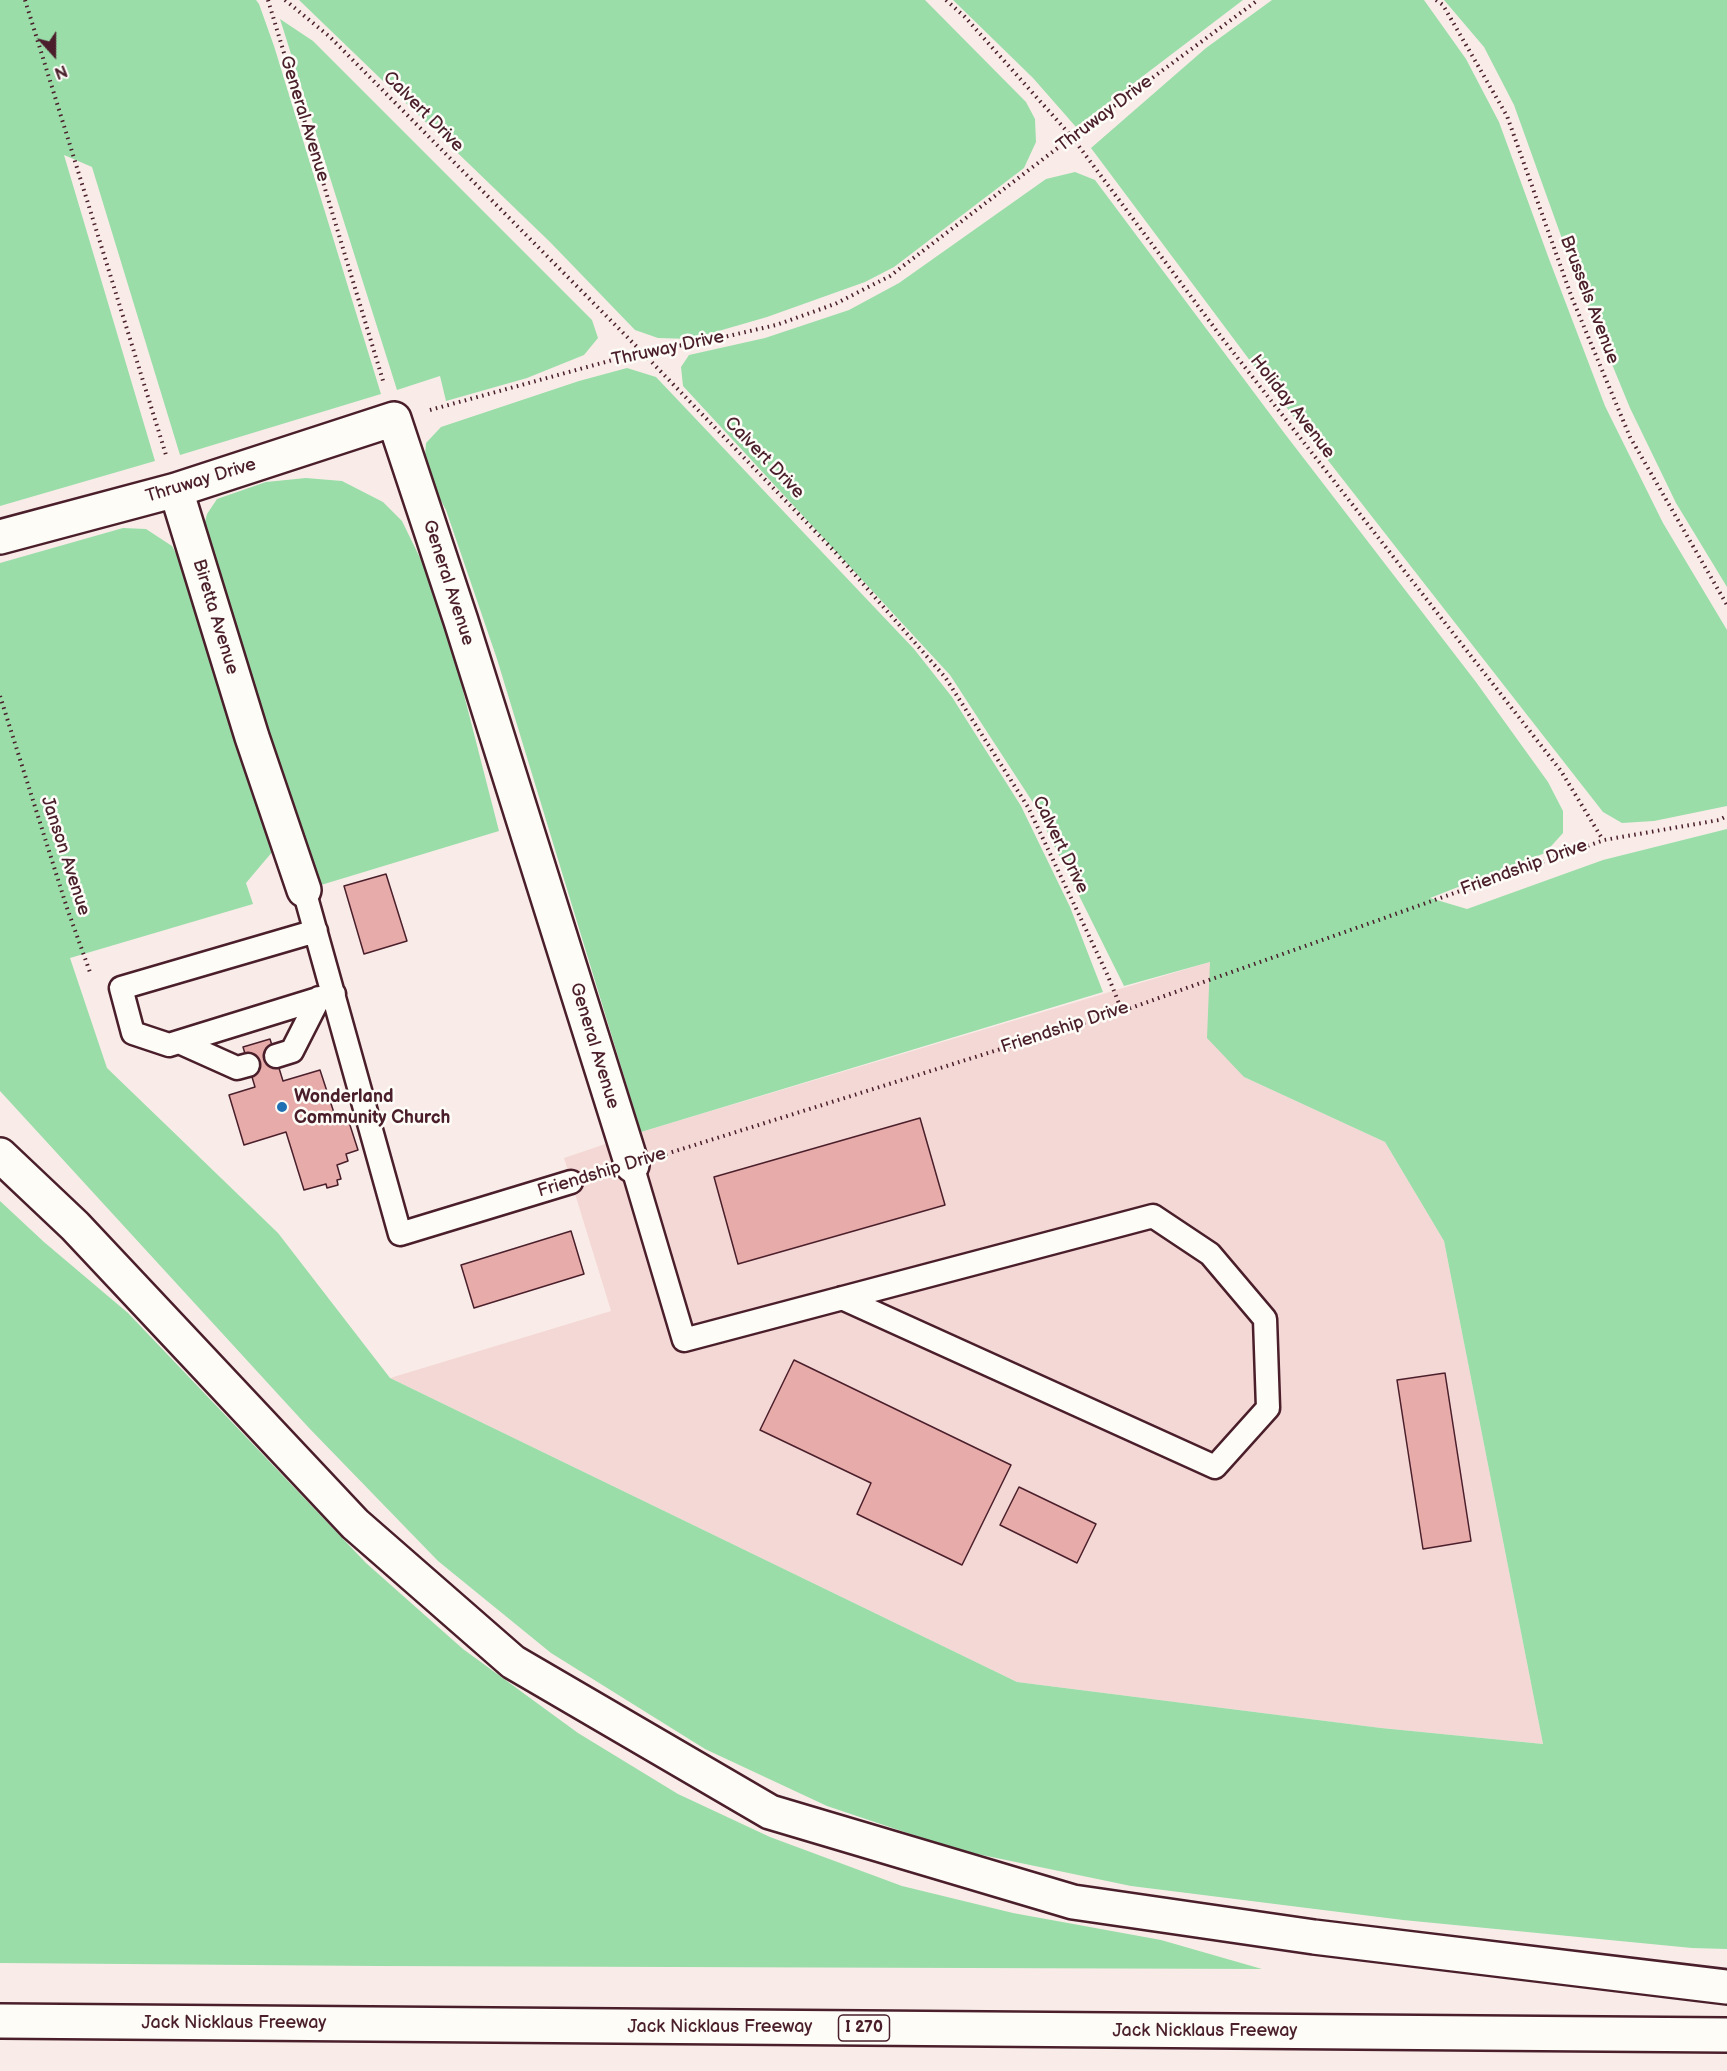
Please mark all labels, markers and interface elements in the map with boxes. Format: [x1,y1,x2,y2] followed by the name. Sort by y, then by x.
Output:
[24,24,84,84] north arrow
[275,53,333,185] street label: General Avenue
[52,60,70,82] text: N
[378,67,468,157] street label: Calvert Drive
[1053,71,1157,157] street label: Thruway Drive
[1555,233,1623,367] street label: Brussels Avenue
[610,327,726,371] street label: Thruway Drive
[1245,351,1339,463] street label: Holiday Avenue
[720,413,808,503] street label: Calvert Drive
[143,454,259,508] street label: Thruway Drive
[418,518,478,648] street label: General Avenue
[187,557,243,677] street label: Biretta Avenue
[1027,793,1093,897] street label: Calvert Drive
[36,794,94,918] street label: Janson Avenue
[1458,835,1590,901] street label: Friendship Drive
[565,980,623,1112] street label: General Avenue
[998,997,1132,1059] street label: Friendship Drive
[294,1086,450,1128] place label: Wonderland Community Church
[275,1100,289,1114] marker: Wonderland Community Church
[535,1143,669,1203] street label: Friendship Drive
[142,2012,326,2034] street label: Jack Nicklaus Freeway
[838,2015,890,2041] road number: I 270
[628,2016,812,2038] street label: Jack Nicklaus Freeway
[1113,2020,1297,2042] street label: Jack Nicklaus Freeway

